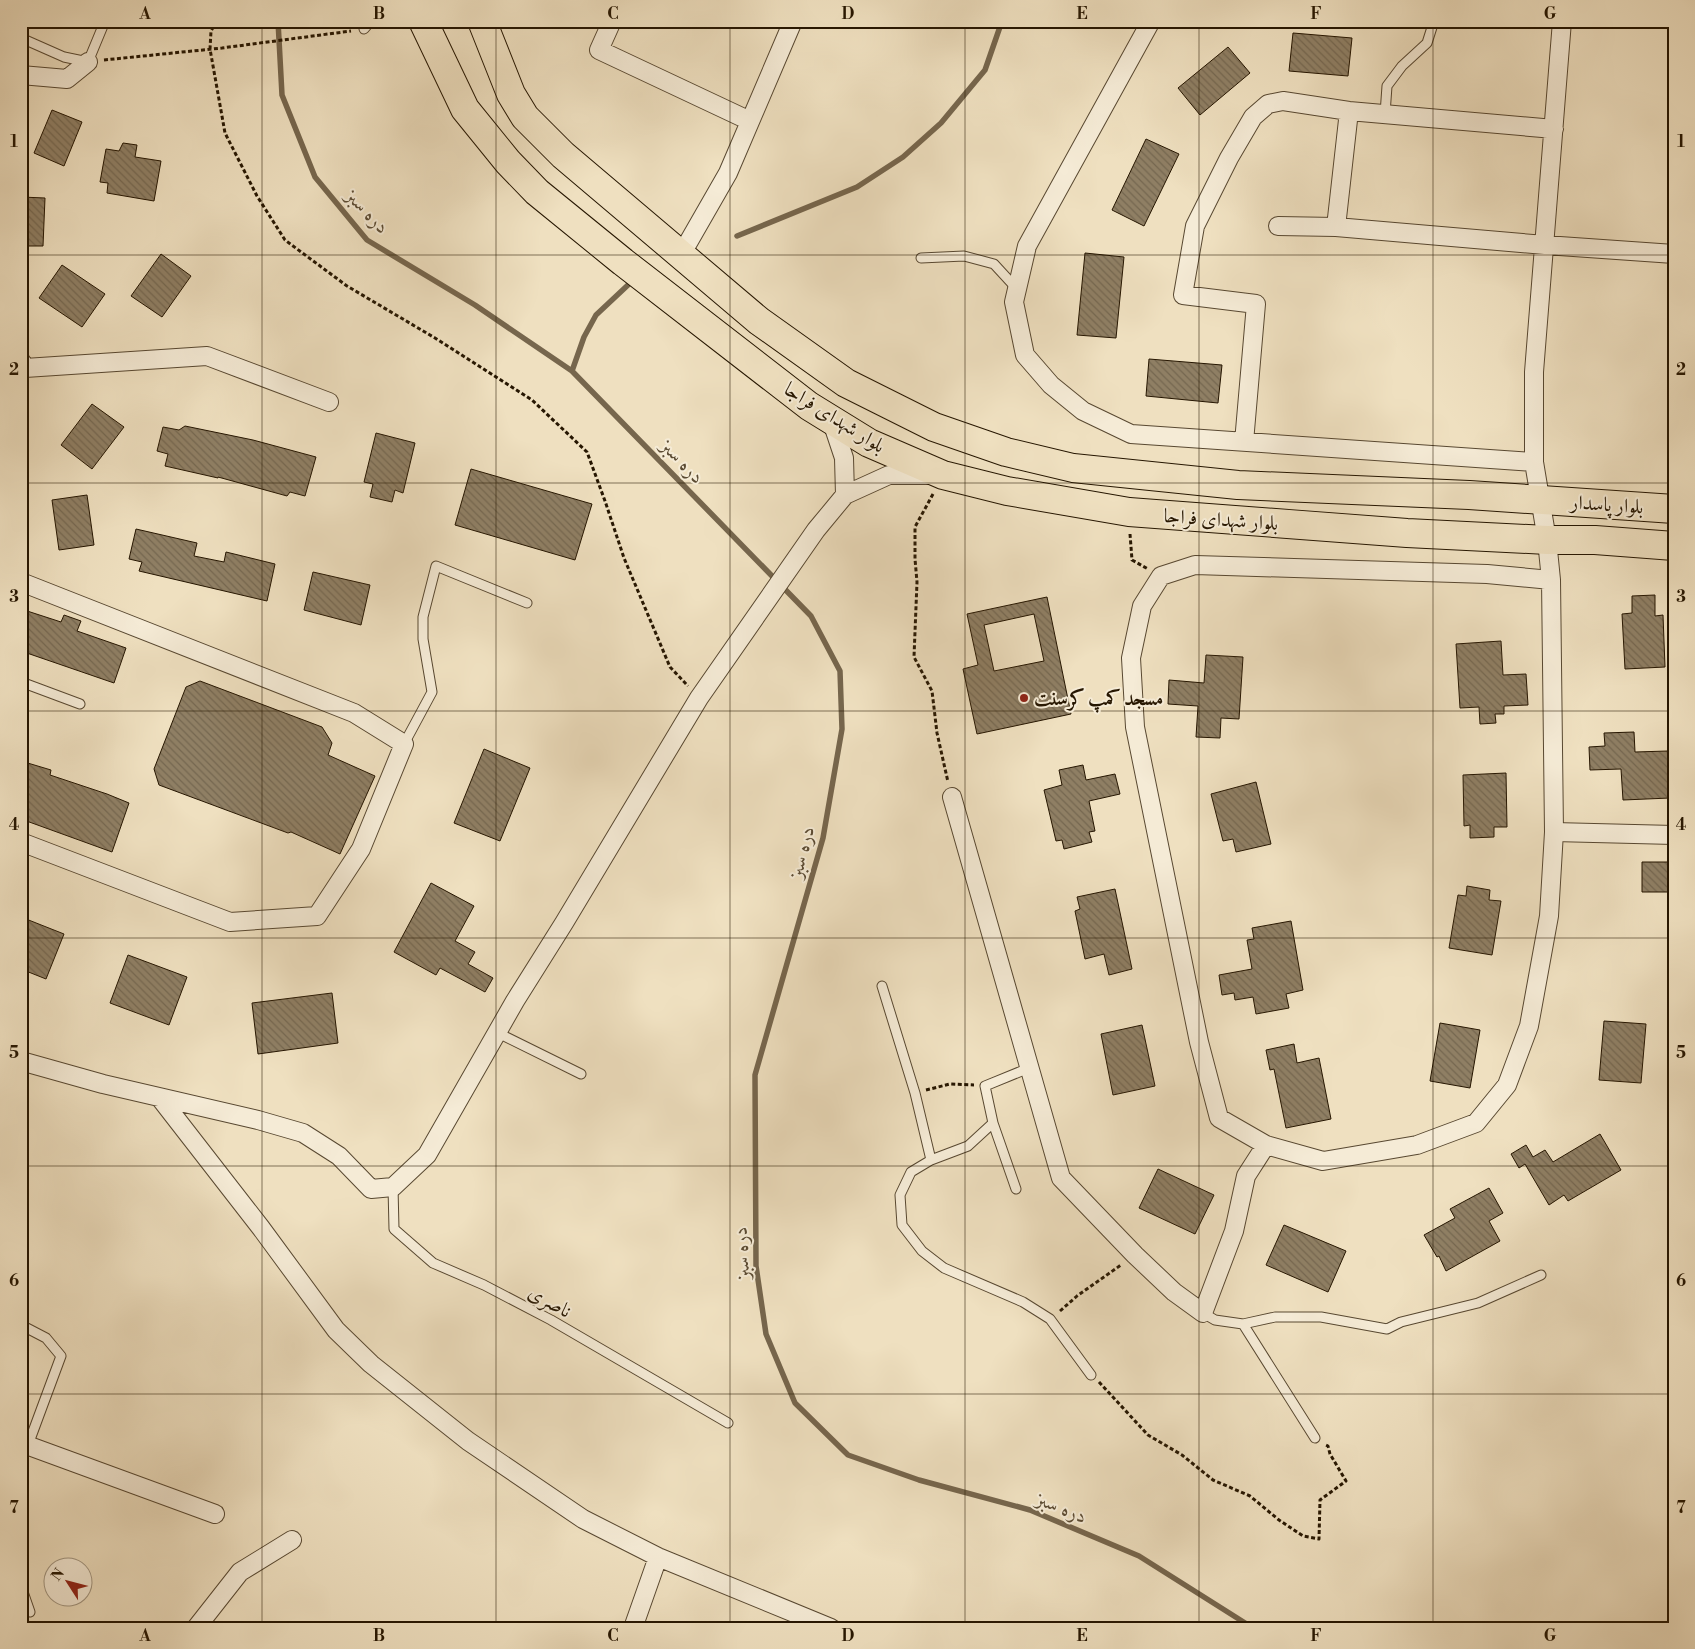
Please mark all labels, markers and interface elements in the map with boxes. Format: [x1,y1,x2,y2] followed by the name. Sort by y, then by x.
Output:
[138,4,151,24] text: A
[373,4,385,24] text: B
[607,4,619,24] text: C
[842,4,855,24] text: D
[1076,4,1088,24] text: E
[1310,4,1322,24] text: F
[1544,4,1557,24] text: G
[10,132,18,152] text: 1
[1677,132,1685,152] text: 1
[338,182,395,240] water label: دره سبز
[9,360,19,380] text: 2
[1676,360,1686,380] text: 2
[779,377,889,459] street label: بلوار شهدای فراجا
[653,432,710,490] water label: دره سبز
[1567,490,1644,522] street label: بلوار پاسدار
[1163,504,1279,537] street label: بلوار شهدای فراجا
[9,587,19,607] text: 3
[1676,587,1686,607] text: 3
[1034,687,1163,713] place label: مسجد کمپ کرسنت
[1018,692,1030,704] marker: مسجد کمپ کرسنت
[9,815,20,835] text: 4
[1676,815,1687,835] text: 4
[782,823,821,883] water label: دره سبز
[9,1043,19,1063] text: 5
[1676,1043,1686,1063] text: 5
[728,1226,756,1282] water label: دره سبز
[9,1271,19,1291] text: 6
[1676,1271,1686,1291] text: 6
[523,1280,575,1324] street label: ناصری
[1030,1485,1091,1530] water label: دره سبز
[9,1498,19,1518] text: 7
[1676,1498,1686,1518] text: 7
[42,1556,92,1606] north arrow
[48,1565,69,1585] text: N
[138,1626,151,1646] text: A
[373,1626,385,1646] text: B
[607,1626,619,1646] text: C
[842,1626,855,1646] text: D
[1076,1626,1088,1646] text: E
[1310,1626,1322,1646] text: F
[1544,1626,1557,1646] text: G

